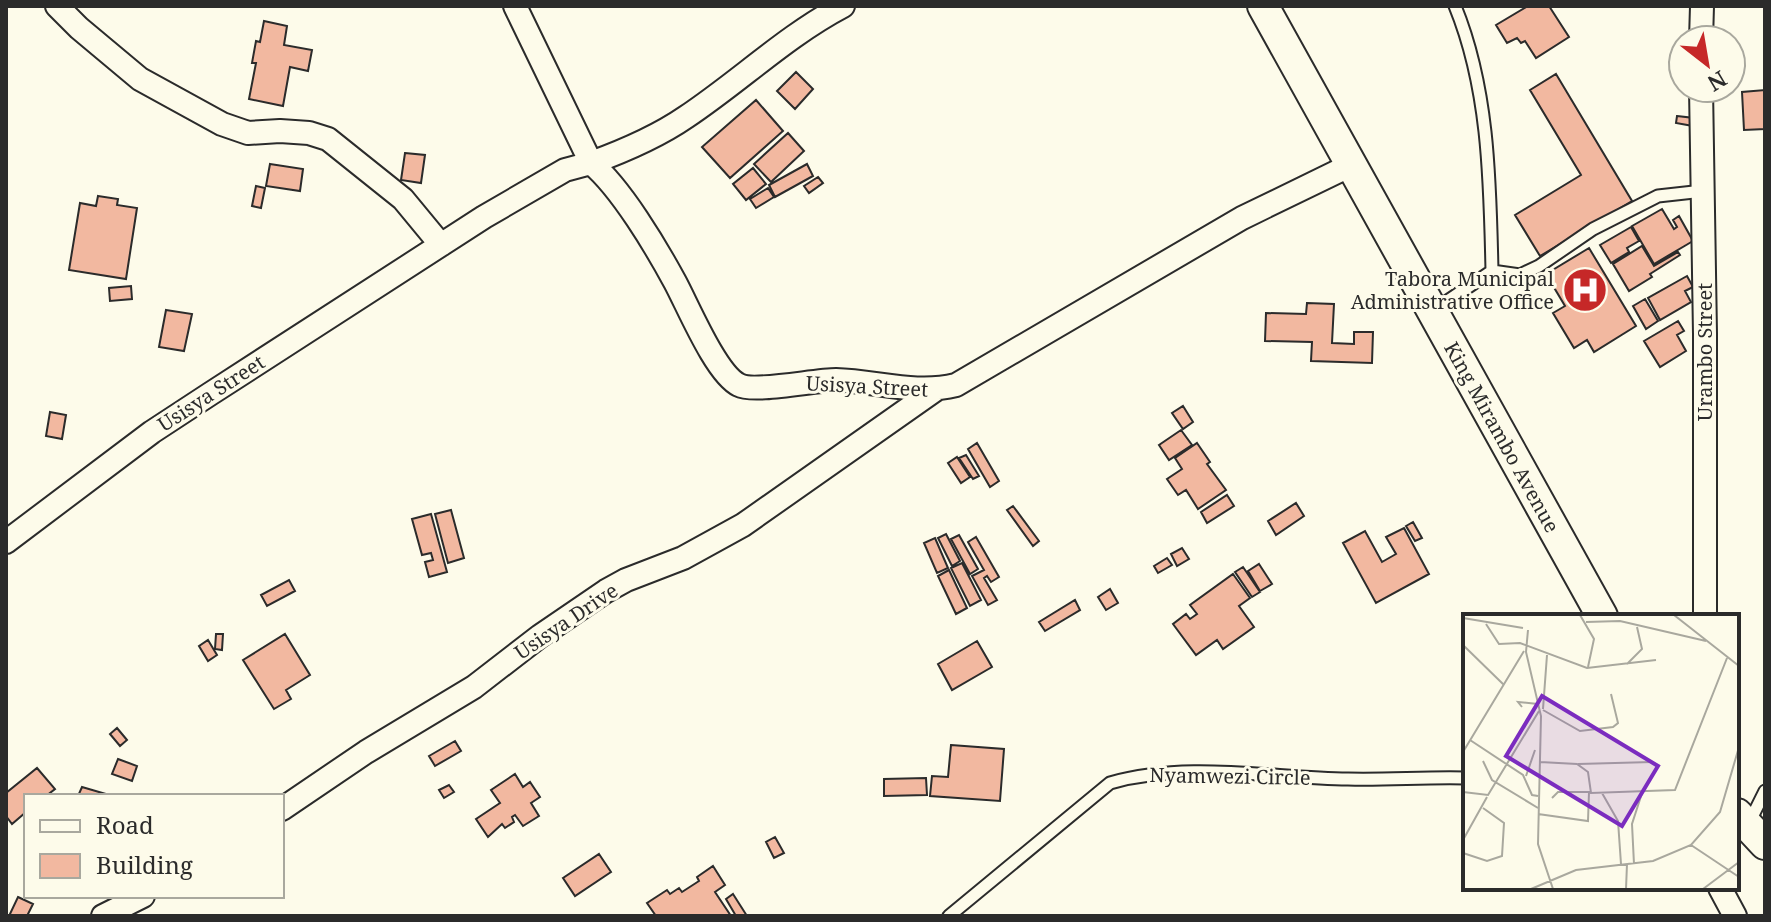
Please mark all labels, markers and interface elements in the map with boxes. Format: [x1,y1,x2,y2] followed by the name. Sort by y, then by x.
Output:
[1667,24,1747,104] north arrow
[1703,65,1733,99] text: N
[1351,265,1554,315] place label: Tabora Municipal Administrative Office
[1561,266,1609,314] hospital icon: Tabora Municipal Administrative Office
[1691,283,1718,421] street label: Urambo Street
[1438,337,1566,537] street label: King Mirambo Avenue
[152,348,270,438] street label: Usisya Street
[805,369,929,403] street label: Usisya Street
[509,576,623,666] street label: Usisya Drive
[1463,614,1739,890] inset map
[1149,761,1311,791] street label: Nyamwezi Circle
[24,794,284,898] legend
[96,808,154,841] text: Road
[96,848,193,881] text: Building

